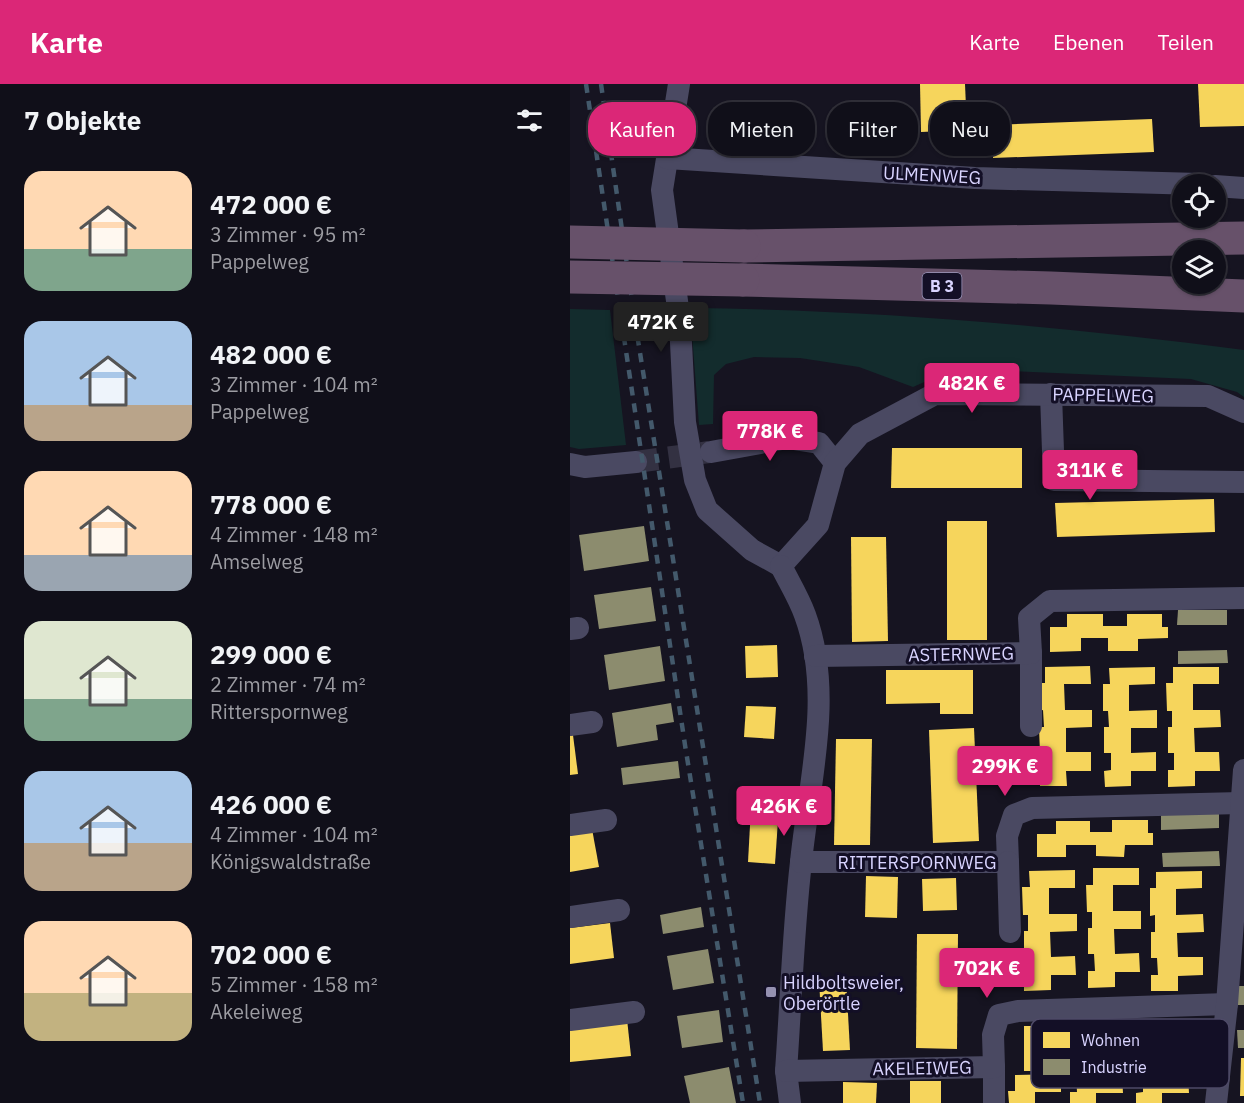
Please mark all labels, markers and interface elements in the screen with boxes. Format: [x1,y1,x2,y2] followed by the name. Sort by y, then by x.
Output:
[30,24,103,61] text: Karte
[969,28,1020,56] text: Karte
[1053,28,1124,56] text: Ebenen
[1157,28,1214,56] text: Teilen
[588,102,696,156] chip: Kaufen
[708,102,815,156] chip: Mieten
[827,102,918,156] chip: Filter
[930,102,1010,156] chip: Neu
[24,103,141,137] text: 7 Objekte
[513,104,546,137] icon: filters
[882,161,982,189] street label: ULMENWEG
[1172,174,1226,294] map controls
[1172,174,1226,228] button: locate
[210,187,332,221] text: 472 000 €
[72,195,144,267] icon: home
[210,221,366,248] text: 3 Zimmer · 95 m²
[1172,240,1226,294] button: layers
[210,248,309,275] text: Pappelweg
[922,273,962,299] road number: B 3
[612,302,710,353] pin: 472K €
[627,308,695,335] text: 472K €
[210,337,332,371] text: 482 000 €
[72,345,144,417] icon: home
[923,363,1021,414] pin: 482K €
[938,369,1006,396] text: 482K €
[210,371,378,398] text: 3 Zimmer · 104 m²
[1052,383,1154,407] street label: PAPPELWEG
[210,398,309,425] text: Pappelweg
[721,411,819,462] pin: 778K €
[736,417,804,444] text: 778K €
[1041,450,1139,501] pin: 311K €
[1056,456,1124,483] text: 311K €
[210,487,332,521] text: 778 000 €
[72,495,144,567] icon: home
[210,521,378,548] text: 4 Zimmer · 148 m²
[210,548,303,575] text: Amselweg
[210,637,332,671] text: 299 000 €
[908,642,1014,666] street label: ASTERNWEG
[72,645,144,717] icon: home
[210,671,366,698] text: 2 Zimmer · 74 m²
[210,698,348,725] text: Ritterspornweg
[956,746,1054,797] pin: 299K €
[971,752,1039,779] text: 299K €
[735,786,833,837] pin: 426K €
[210,787,332,821] text: 426 000 €
[750,792,818,819] text: 426K €
[72,795,144,867] icon: home
[210,821,378,848] text: 4 Zimmer · 104 m²
[210,848,371,875] text: Königswaldstraße
[837,851,997,874] street label: RITTERSPORNWEG
[210,937,332,971] text: 702 000 €
[72,945,144,1017] icon: home
[938,948,1036,999] pin: 702K €
[953,954,1021,981] text: 702K €
[210,971,378,998] text: 5 Zimmer · 158 m²
[783,971,904,1015] place label: Hildboltsweier, Oberörtle
[764,985,778,999] marker: Hildboltsweier, Oberörtle
[210,998,302,1025] text: Akeleiweg
[1031,1019,1229,1088] legend
[1081,1030,1140,1050] text: Wohnen
[872,1056,972,1080] street label: AKELEIWEG
[1081,1057,1147,1077] text: Industrie

